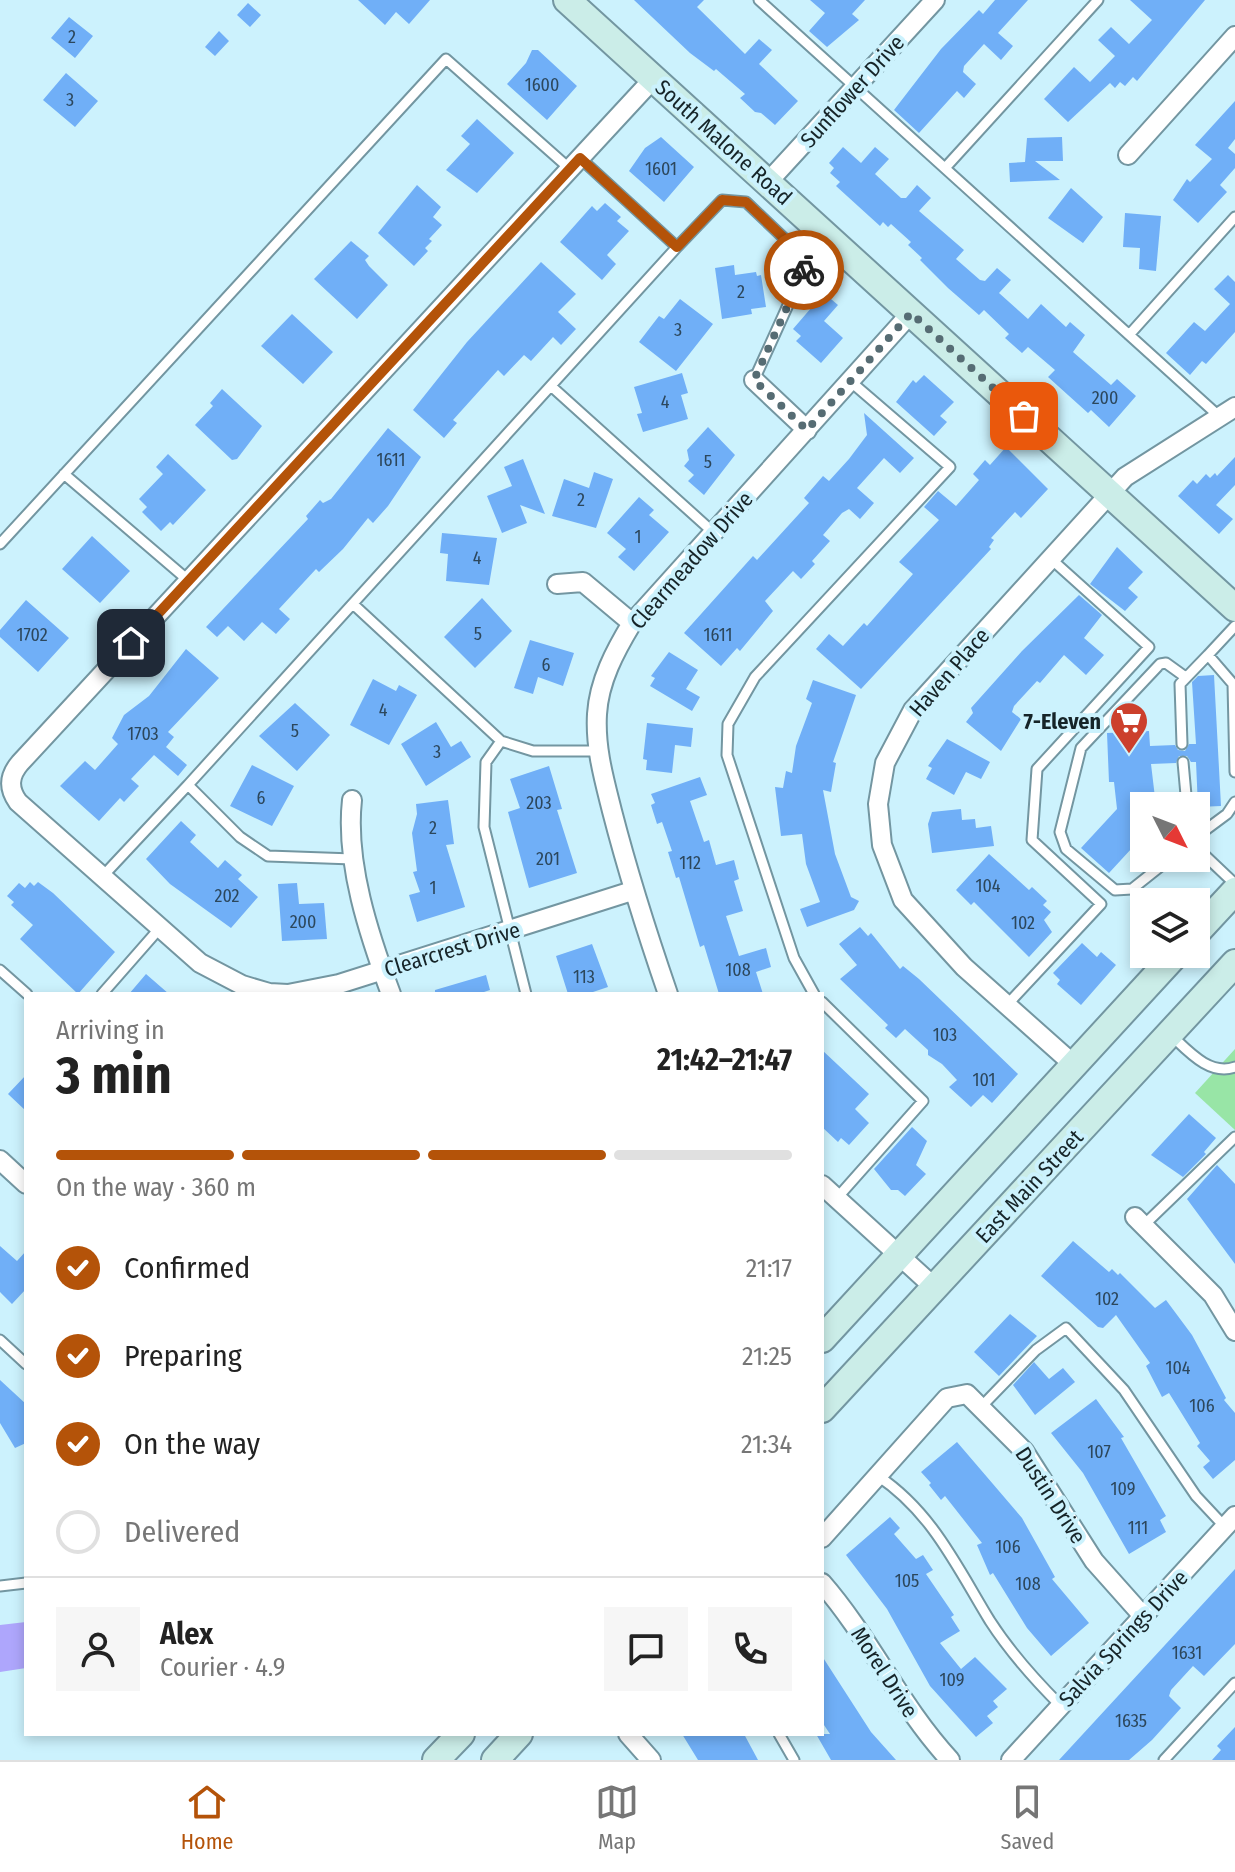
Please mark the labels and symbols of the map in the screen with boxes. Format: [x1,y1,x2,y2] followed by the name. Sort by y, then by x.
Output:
[68,26,76,48] house number: 2
[795,29,910,153] street label: Sunflower Drive
[525,74,559,96] house number: 1600
[650,74,798,211] street label: South Malone Road
[66,89,74,111] house number: 3
[645,158,677,180] house number: 1601
[764,230,844,310] courier
[737,281,745,303] house number: 2
[674,319,682,341] house number: 3
[990,382,1058,450] pin
[1092,387,1118,409] house number: 200
[661,391,670,413] house number: 4
[377,449,405,471] house number: 1611
[704,451,712,473] house number: 5
[624,486,759,635] street label: Clearmeadow Drive
[577,489,585,511] house number: 2
[634,526,642,548] house number: 1
[473,547,482,569] house number: 4
[97,609,165,677] pin
[904,622,995,722] street label: Haven Place
[474,623,482,645] house number: 5
[16,624,48,646] house number: 1702
[704,624,732,646] house number: 1611
[542,654,551,676] house number: 6
[379,699,388,721] house number: 4
[1108,700,1150,755] supermarket icon: 7-Eleven
[1023,708,1101,735] place label: 7-Eleven
[291,720,299,742] house number: 5
[127,723,159,745] house number: 1703
[433,741,441,763] house number: 3
[257,787,266,809] house number: 6
[526,792,552,814] house number: 203
[1130,792,1210,872] north arrow
[429,817,437,839] house number: 2
[536,848,560,870] house number: 201
[679,852,701,874] house number: 112
[975,875,1001,897] house number: 104
[429,877,437,899] house number: 1
[214,885,240,907] house number: 202
[290,911,316,933] house number: 200
[1011,912,1035,934] house number: 102
[381,916,523,983] street label: Clearcrest Drive
[725,959,751,981] house number: 108
[573,966,595,988] house number: 113
[933,1024,957,1046] house number: 103
[973,1069,995,1091] house number: 101
[970,1123,1089,1249] street label: East Main Street
[1095,1288,1119,1310] house number: 102
[1165,1357,1191,1379] house number: 104
[1189,1395,1215,1417] house number: 106
[1087,1441,1111,1463] house number: 107
[1009,1442,1092,1549] street label: Dustin Drive
[1110,1478,1136,1500] house number: 109
[1128,1517,1148,1539] house number: 111
[995,1536,1021,1558] house number: 106
[1053,1564,1194,1712] street label: Salvia Springs Drive
[895,1570,919,1592] house number: 105
[1015,1573,1041,1595] house number: 108
[845,1622,924,1723] street label: Morel Drive
[1172,1642,1202,1664] house number: 1631
[939,1669,965,1691] house number: 109
[1115,1710,1147,1732] house number: 1635

